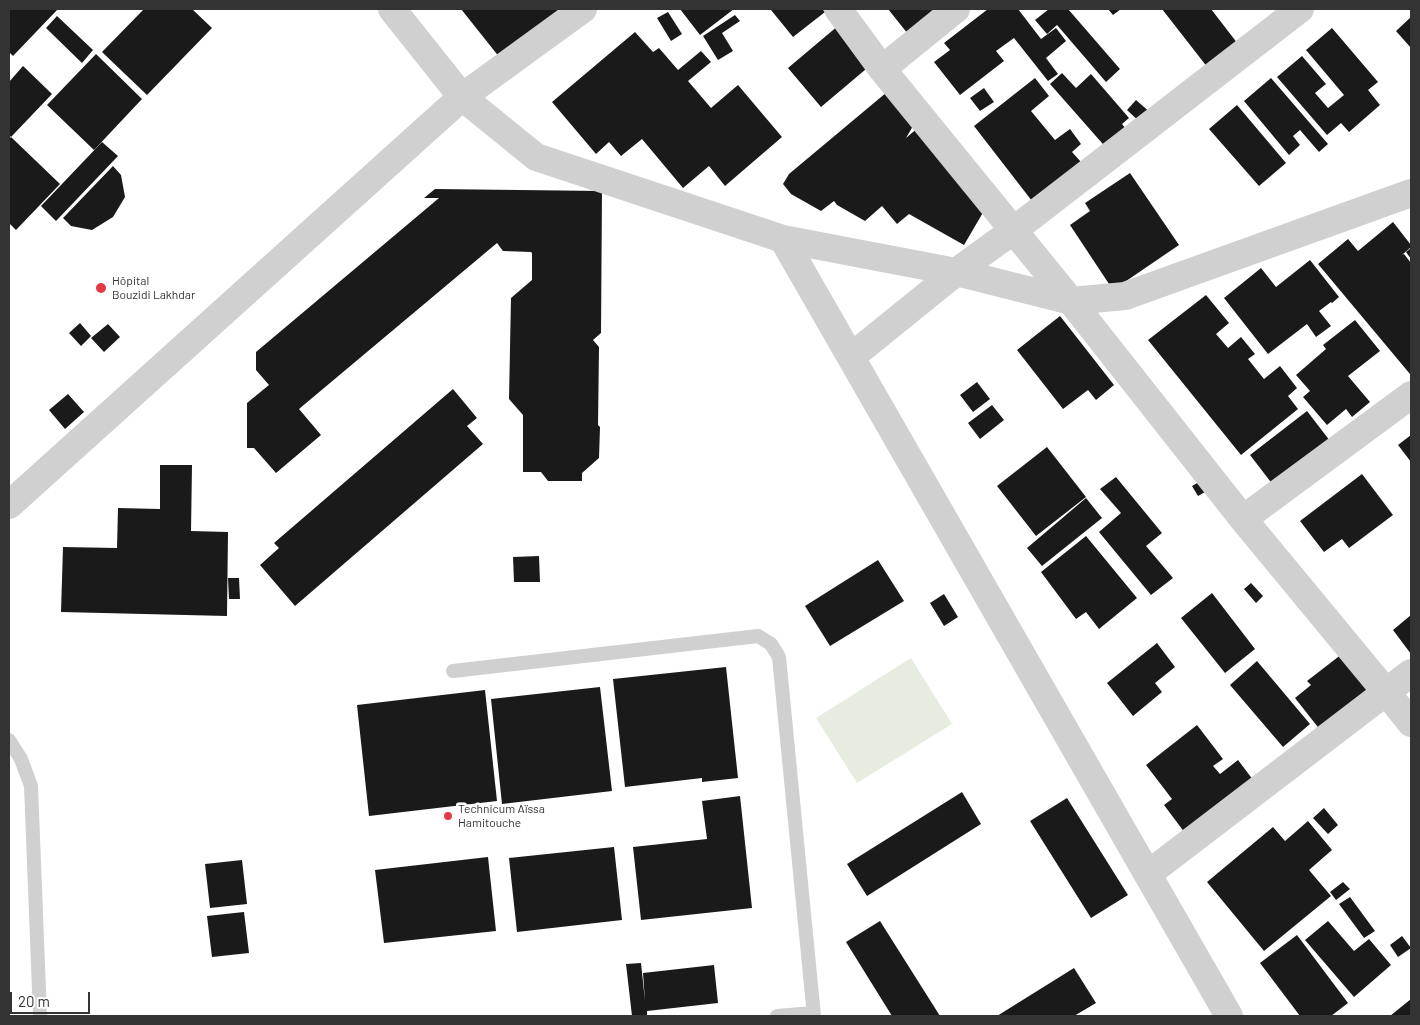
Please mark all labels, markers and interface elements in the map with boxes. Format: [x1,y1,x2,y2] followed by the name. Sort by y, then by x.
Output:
[112,274,195,302] place label: Hôpital Bouzidi Lakhdar
[94,281,108,295] marker: Hôpital Bouzidi Lakhdar
[458,802,545,830] place label: Technicum Aïssa Hamitouche
[442,810,454,822] marker: Technicum Aïssa Hamitouche
[12,982,92,1014] scale bar
[18,992,50,1010] text: 20 m

